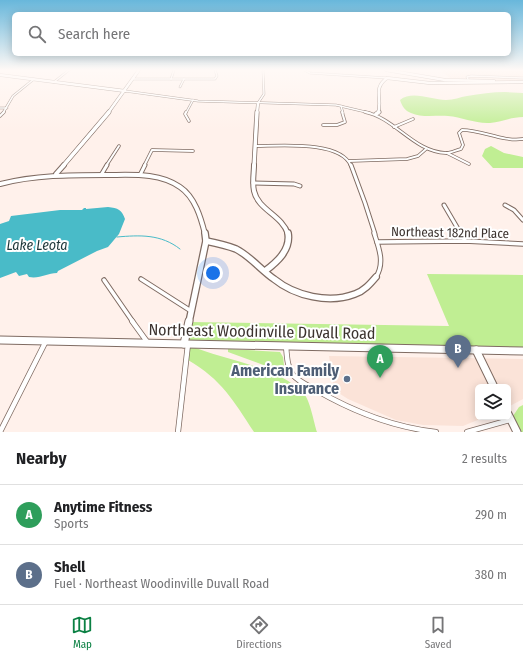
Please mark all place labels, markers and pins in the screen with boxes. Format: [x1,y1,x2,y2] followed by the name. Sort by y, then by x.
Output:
[445,335,471,368] pin: B
[367,345,393,378] pin: A
[230,361,339,398] place label: American Family Insurance
[342,374,352,384] marker: American Family Insurance

